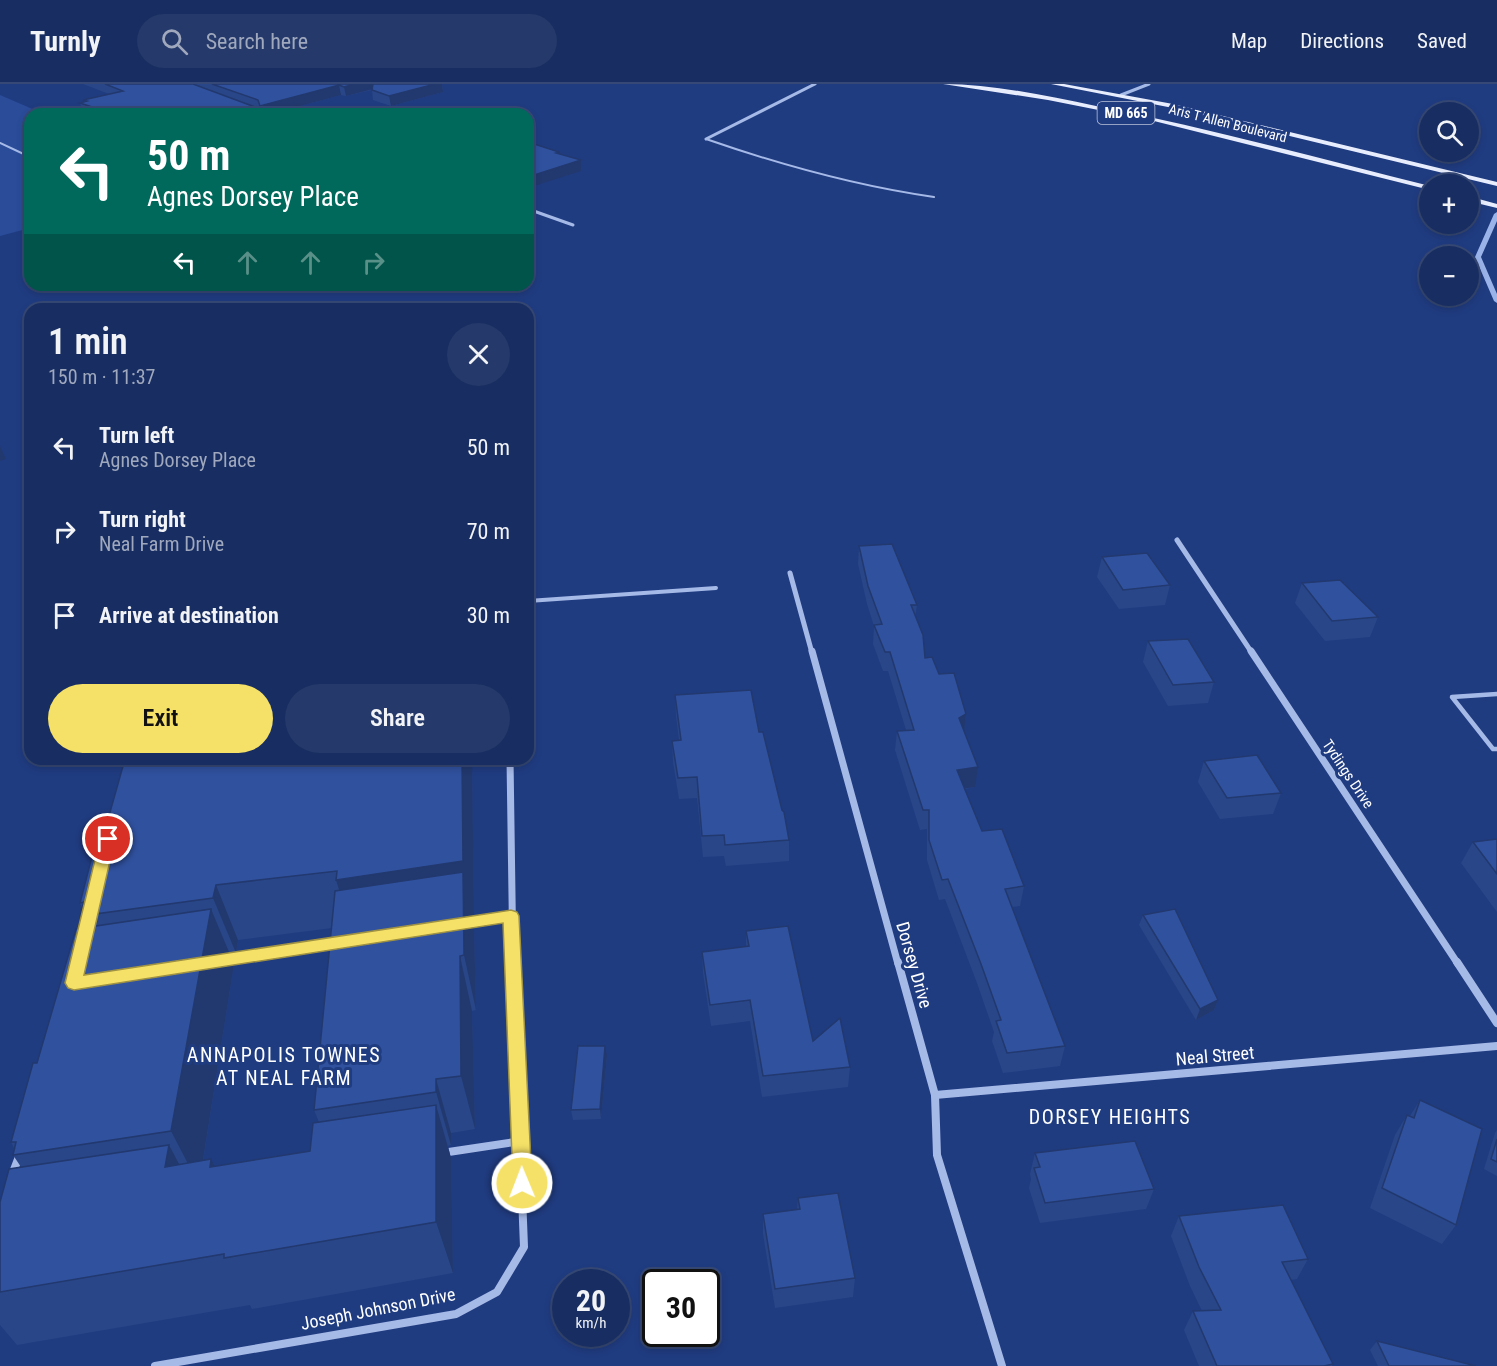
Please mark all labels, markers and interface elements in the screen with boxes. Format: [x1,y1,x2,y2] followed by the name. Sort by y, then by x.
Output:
[137,14,557,68] search box
[30,25,101,58] text: Turnly
[158,25,191,58] icon: search
[206,29,308,54] text: Search here
[1231,29,1267,53] text: Map
[1300,29,1384,53] text: Directions
[1417,29,1467,53] text: Saved
[1167,101,1289,145] street label: Aris T Allen Boulevard
[1098,102,1154,124] road number: MD 665
[1419,102,1479,306] map controls
[1419,102,1479,162] button: search
[147,131,230,180] text: 50 m
[48,132,126,210] icon: left
[1419,174,1479,234] button: +
[147,181,359,213] text: Agnes Dorsey Place
[168,246,201,279] icon: left
[231,246,264,279] icon: ahead
[294,246,327,279] icon: ahead
[357,246,390,279] icon: right
[1419,246,1479,306] button: −
[48,321,128,363] text: 1 min
[447,323,510,386] button: close
[48,365,155,389] text: 150 m · 11:37
[99,423,174,448] text: Turn left
[48,431,81,464] icon: left
[467,435,510,460] text: 50 m
[99,448,256,472] text: Agnes Dorsey Place
[99,507,186,532] text: Turn right
[48,515,81,548] icon: right
[467,519,510,544] text: 70 m
[99,532,224,556] text: Neal Farm Drive
[48,599,81,632] icon: arrive
[99,603,279,628] text: Arrive at destination
[467,603,510,628] text: 30 m
[48,684,273,753] button: Exit
[285,684,510,753] button: Share
[1318,736,1378,812] street label: Tydings Drive
[82,813,133,864] pin
[91,822,124,855] icon: arrive
[892,919,937,1010] street label: Dorsey Drive
[1175,1042,1255,1069] street label: Neal Street
[187,1043,381,1090] district label: ANNAPOLIS TOWNES AT NEAL FARM
[1029,1105,1191,1129] district label: DORSEY HEIGHTS
[490,1151,554,1215] position arrow
[642,1269,720,1347] speed limit sign: 30
[299,1283,457,1334] street label: Joseph Johnson Drive
[576,1283,606,1318] text: 20
[576,1314,606,1332] text: km/h

